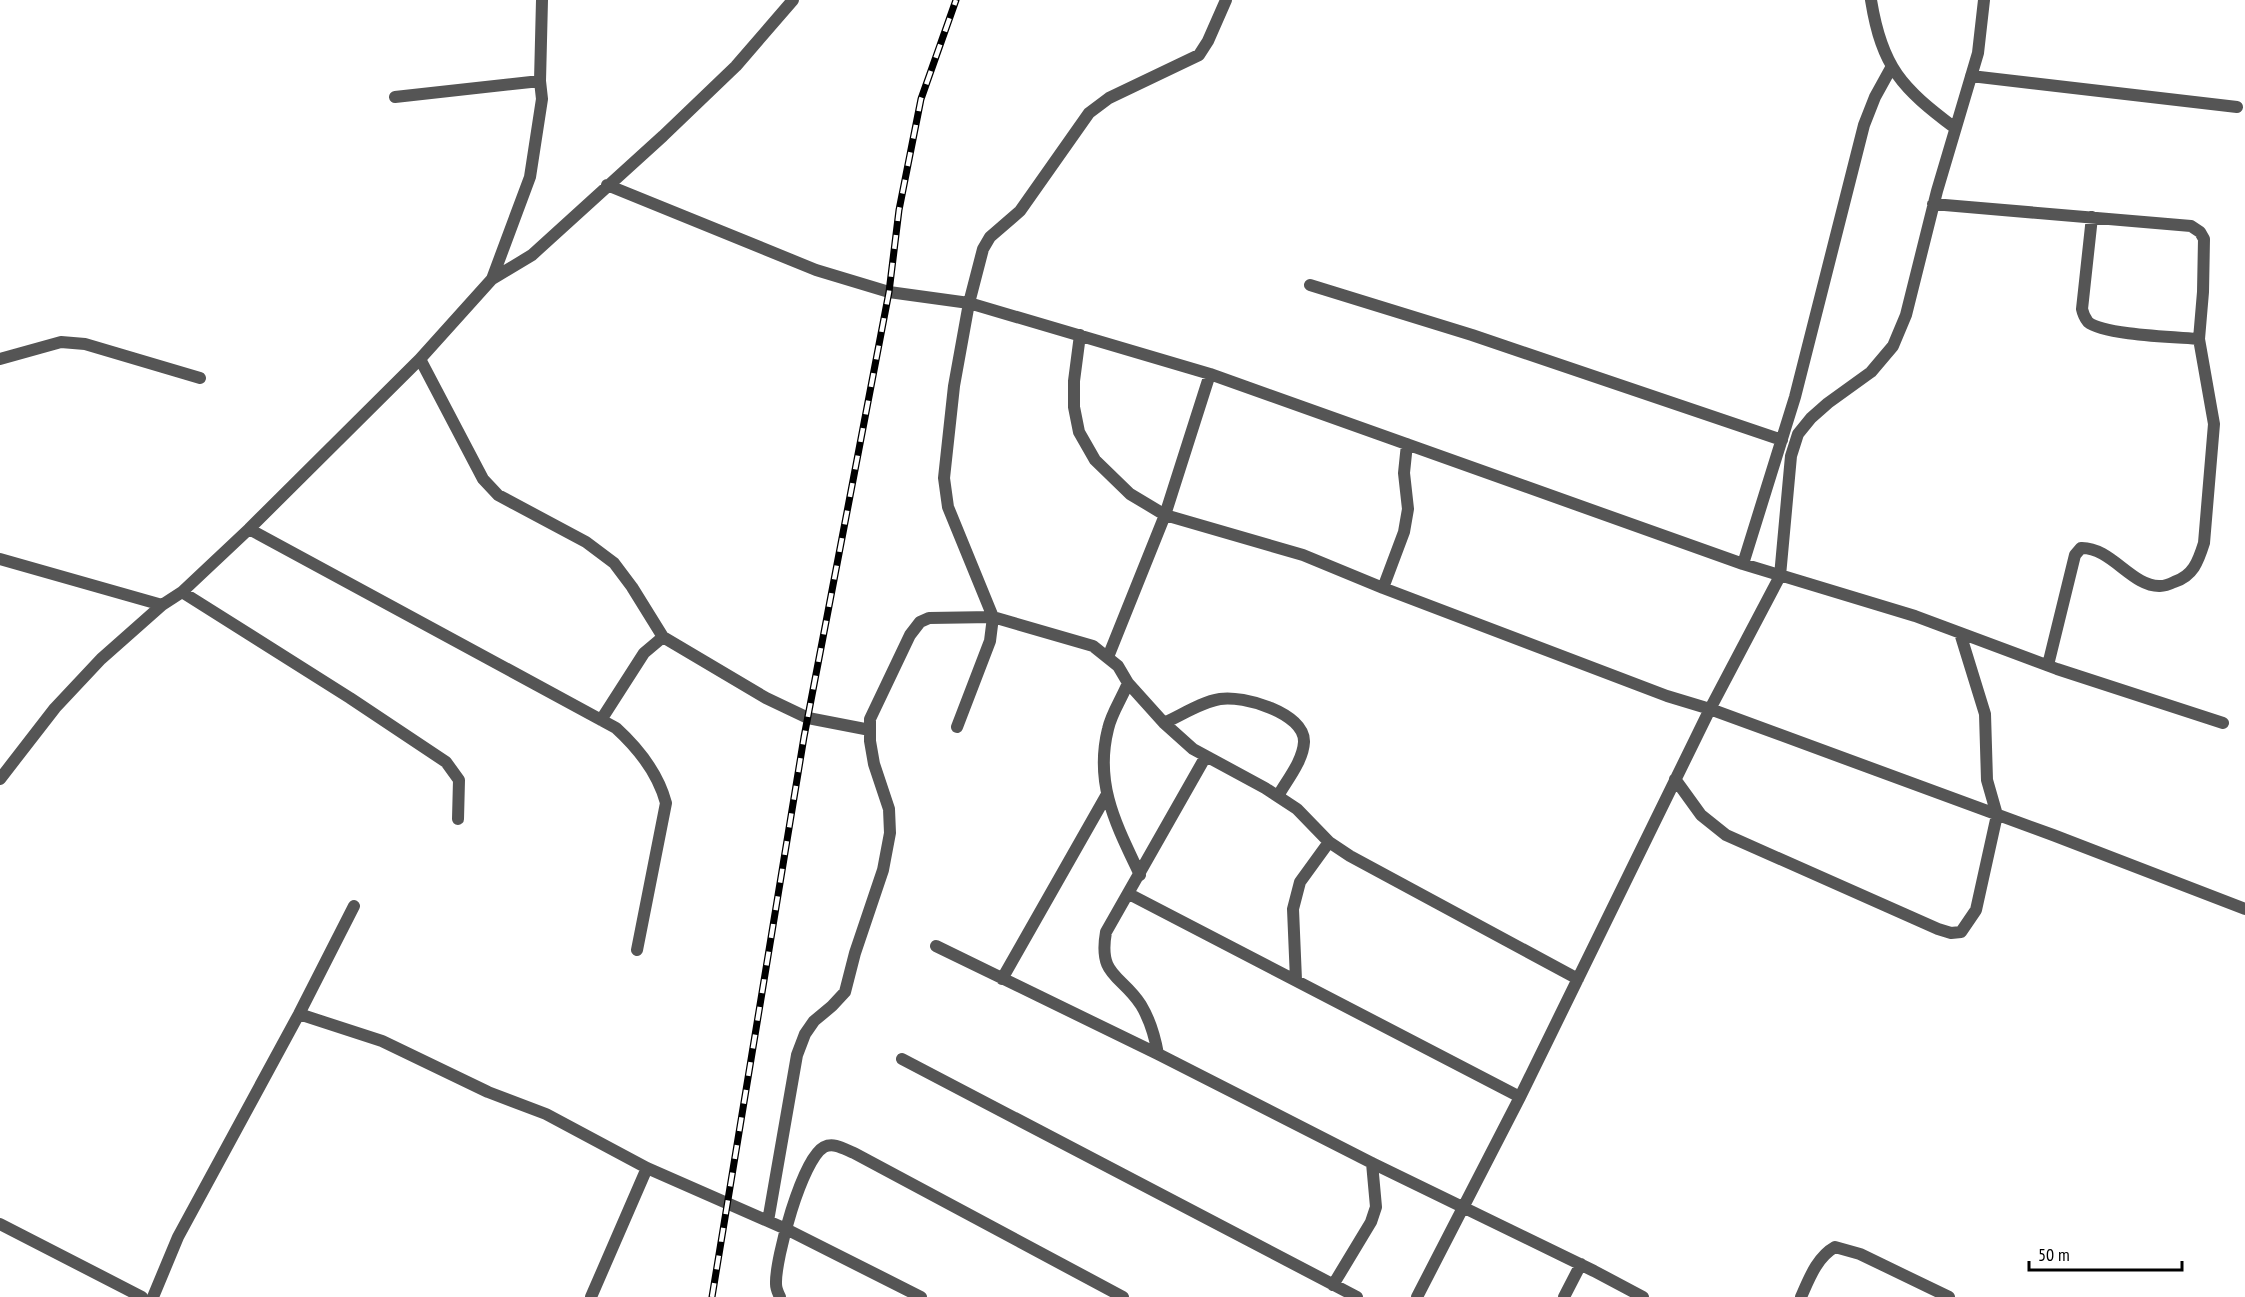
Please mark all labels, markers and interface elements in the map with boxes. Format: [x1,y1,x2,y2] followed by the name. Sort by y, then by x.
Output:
[2029,1234,2182,1272] scale bar
[2038,1243,2070,1266] text: 50 m

